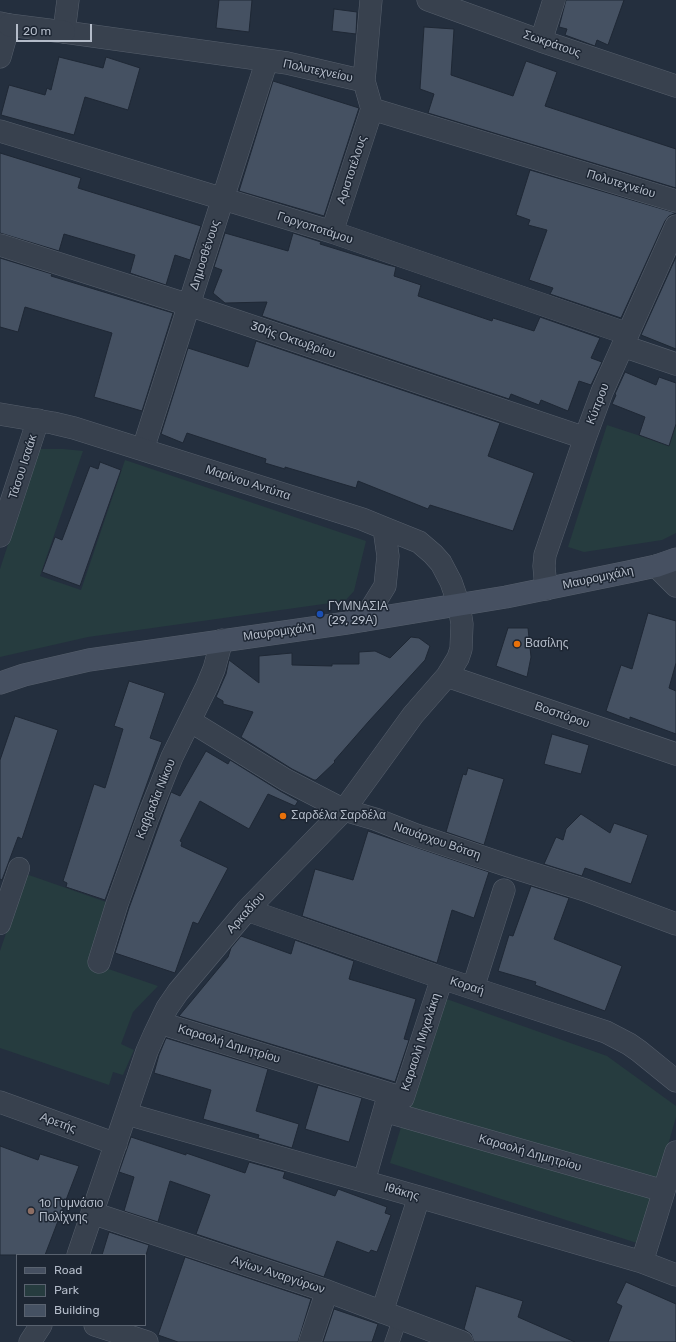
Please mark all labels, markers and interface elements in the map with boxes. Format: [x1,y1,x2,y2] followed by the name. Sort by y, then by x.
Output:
[18,16,94,42] scale bar
[23,24,51,38] text: 20 m
[521,27,583,61] street label: Σωκράτους
[282,57,354,85] street label: Πολυτεχνείου
[334,134,370,206] street label: Αριστοτέλους
[585,167,657,201] street label: Πολυτεχνείου
[275,209,355,247] street label: Γοργοποτάμου
[187,218,223,292] street label: Δημοσθένους
[249,319,337,361] street label: 30ής Οκτωβρίου
[584,381,612,427] street label: Κύπρου
[6,433,40,501] street label: Τάσου Ισαάκ
[204,462,292,504] street label: Μαρίνου Αντύπα
[561,563,635,593] street label: Μαυρομιχάλη
[328,600,388,628] place label: ΓΥΜΝΑΣΙΑ (29, 29Α)
[315,609,325,619] marker: ΓΥΜΝΑΣΙΑ (29, 29Α)
[242,620,316,644] street label: Μαυρομιχάλη
[525,637,568,651] place label: Βασίλης
[512,639,522,649] marker: Βασίλης
[533,699,591,731] street label: Βοσπόρου
[133,757,179,841] street label: Καββαδία Νίκου
[291,809,386,823] place label: Σαρδέλα Σαρδέλα
[278,811,288,821] marker: Σαρδέλα Σαρδέλα
[392,819,482,863] street label: Ναυάρχου Βότση
[224,890,268,936] street label: Αρκαδίου
[448,974,486,998] street label: Κοραή
[398,991,444,1093] street label: Καραολή Μιχαλάκη
[176,1022,282,1066] street label: Καραολή Δημητρίου
[38,1110,78,1136] street label: Αρετής
[477,1131,583,1175] street label: Καραολή Δημητρίου
[383,1180,421,1204] street label: Ιθάκης
[39,1197,104,1225] place label: 1ο Γυμνάσιο Πολίχνης
[26,1206,36,1216] marker: 1ο Γυμνάσιο Πολίχνης
[230,1253,326,1297] street label: Αγίων Αναργύρων
[16,1254,146,1326] legend
[54,1263,82,1277] text: Road
[54,1283,79,1297] text: Park
[54,1303,100,1317] text: Building

